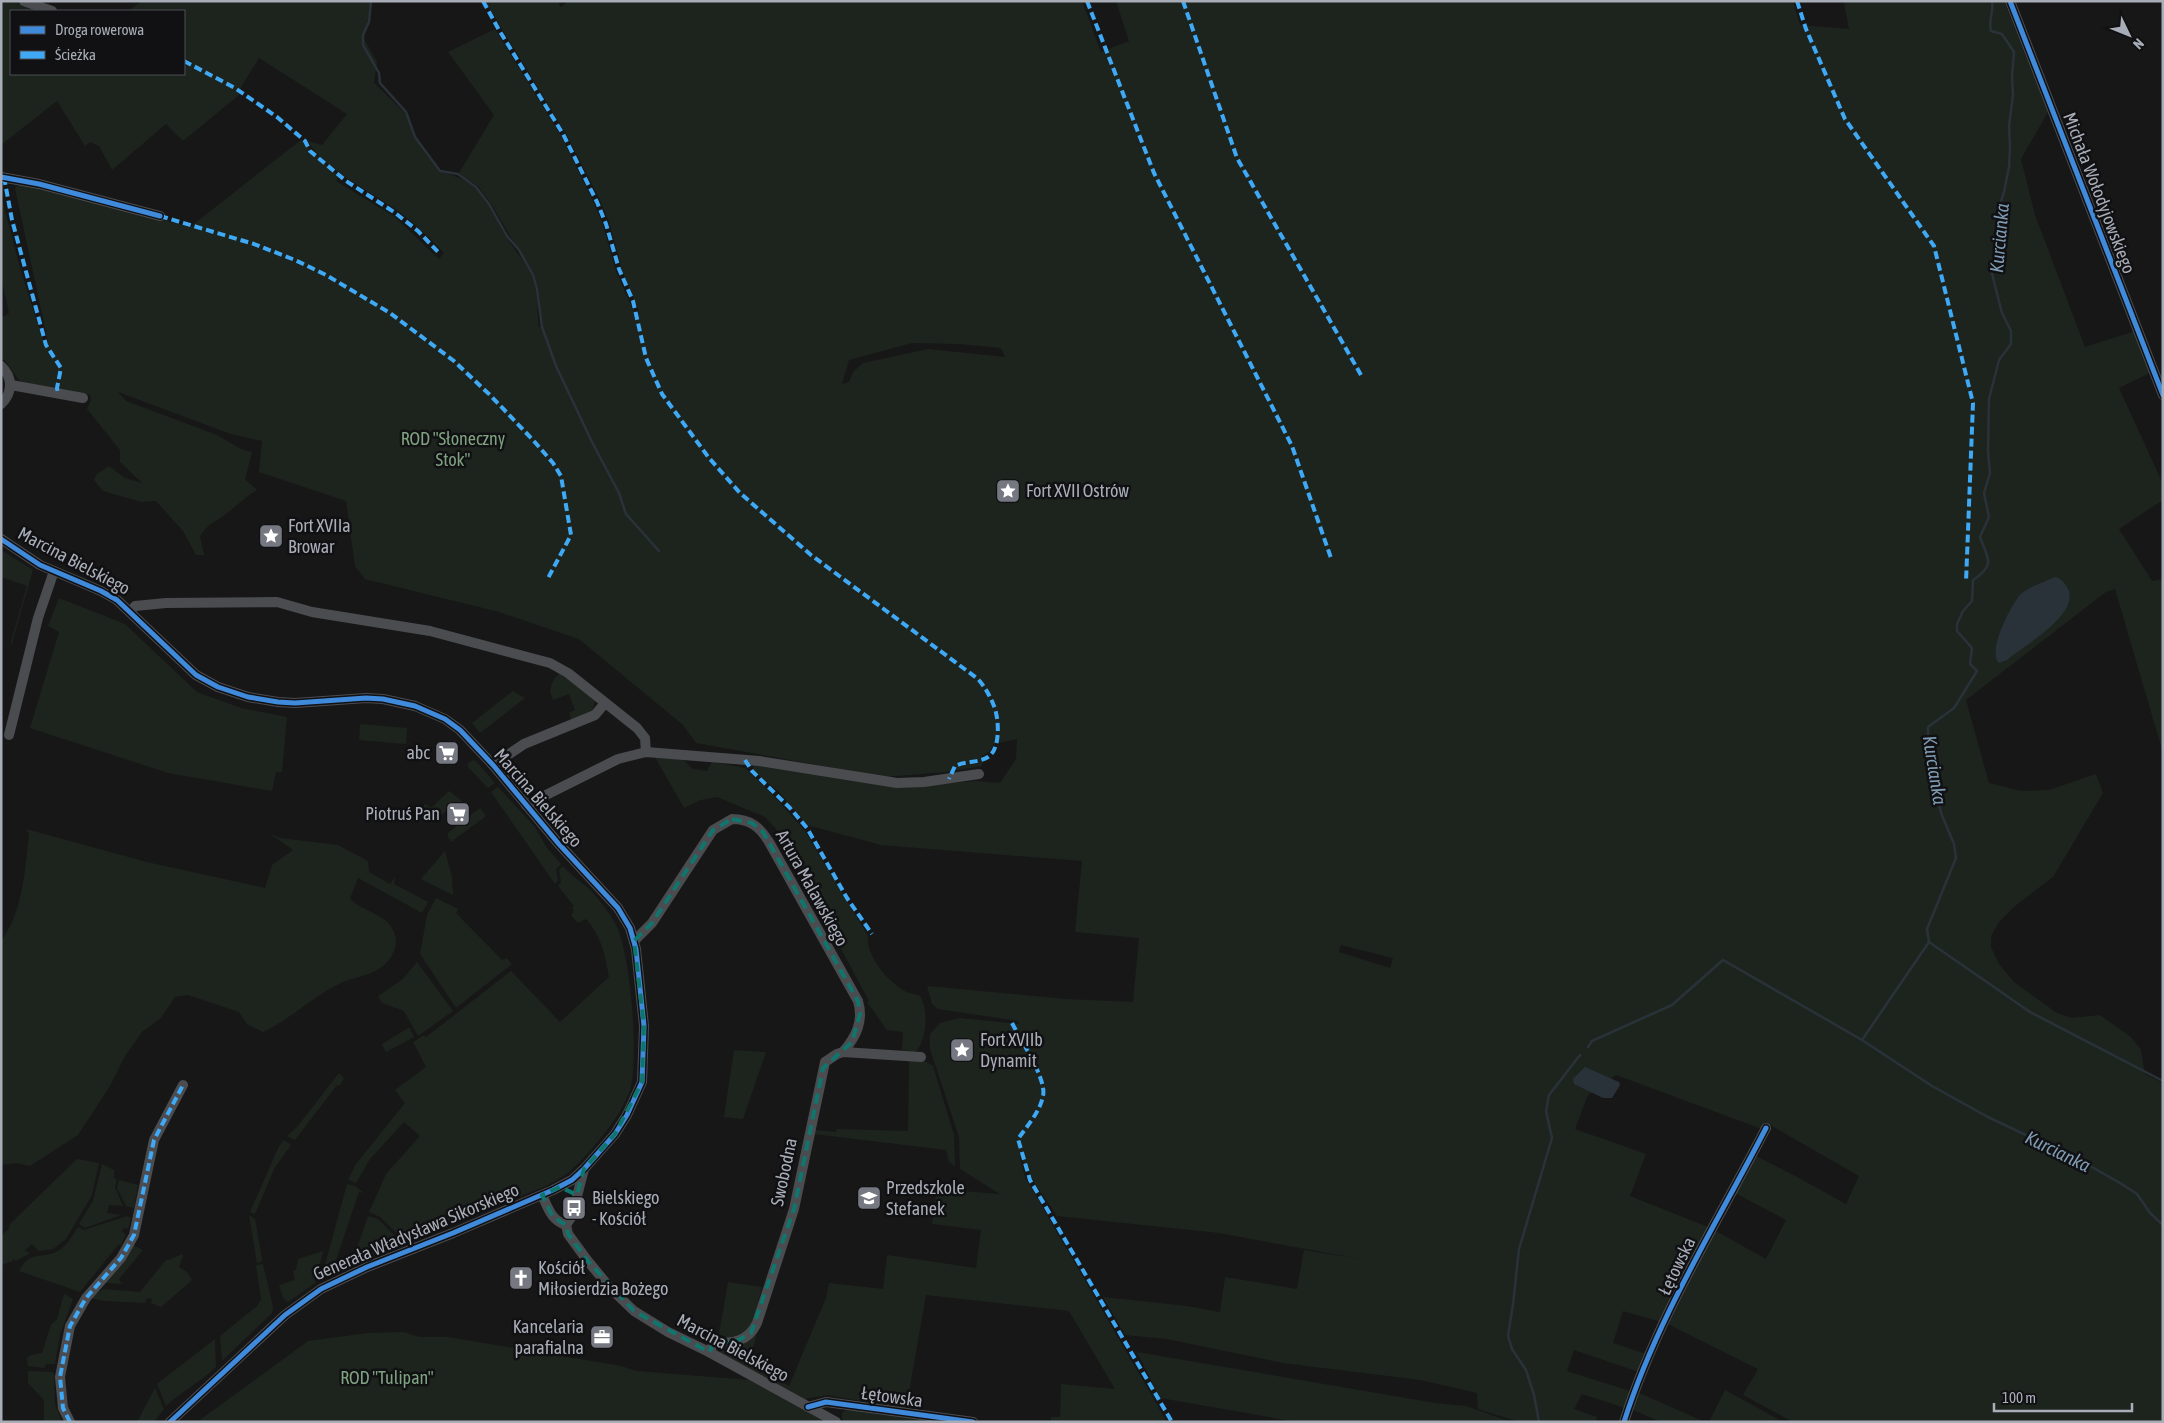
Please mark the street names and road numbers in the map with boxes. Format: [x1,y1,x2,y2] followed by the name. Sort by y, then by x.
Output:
[2059,109,2140,276] street label: Michała Wołodyjowskiego
[15,522,134,599] street label: Marcina Bielskiego
[490,744,587,851] street label: Marcina Bielskiego
[772,826,853,950] street label: Artura Malawskiego
[766,1136,801,1208] street label: Swobodna
[310,1179,522,1284] street label: Generała Władysława Sikorskiego
[1654,1233,1700,1298] street label: Łętowska
[674,1309,793,1386] street label: Marcina Bielskiego
[860,1382,924,1411] street label: Łętowska

